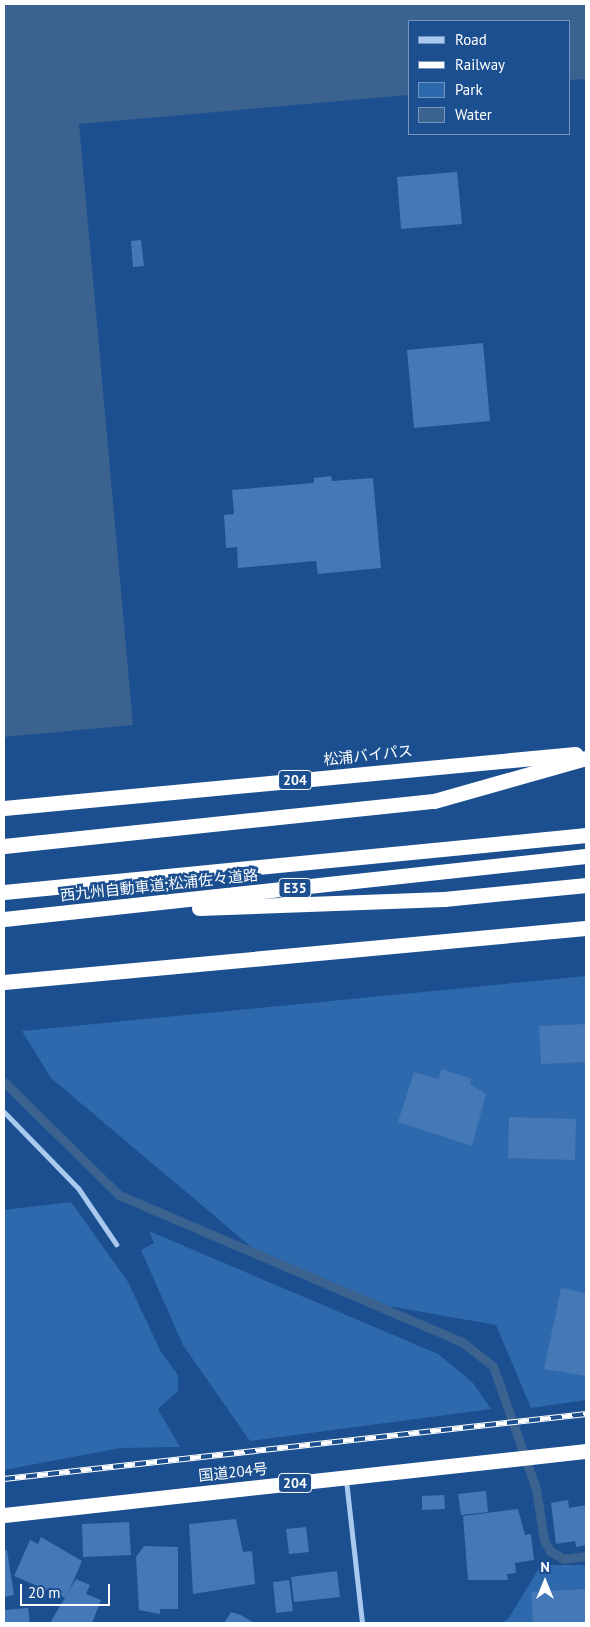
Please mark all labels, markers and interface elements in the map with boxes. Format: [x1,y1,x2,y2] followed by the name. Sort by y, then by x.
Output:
[408,20,570,135] legend
[455,30,487,49] text: Road
[455,55,505,74] text: Railway
[455,80,483,99] text: Park
[455,105,492,124] text: Water
[322,741,414,769] street label: 松浦バイパス
[278,768,312,792] road number: 204
[59,866,259,904] street label: 西九州自動車道;松浦佐々道路
[278,876,312,900] road number: E35
[197,1459,269,1485] street label: 国道204号
[278,1472,312,1495] road number: 204
[520,1557,570,1607] north arrow
[540,1558,550,1576] text: N
[22,1574,112,1606] scale bar
[28,1583,61,1602] text: 20 m

